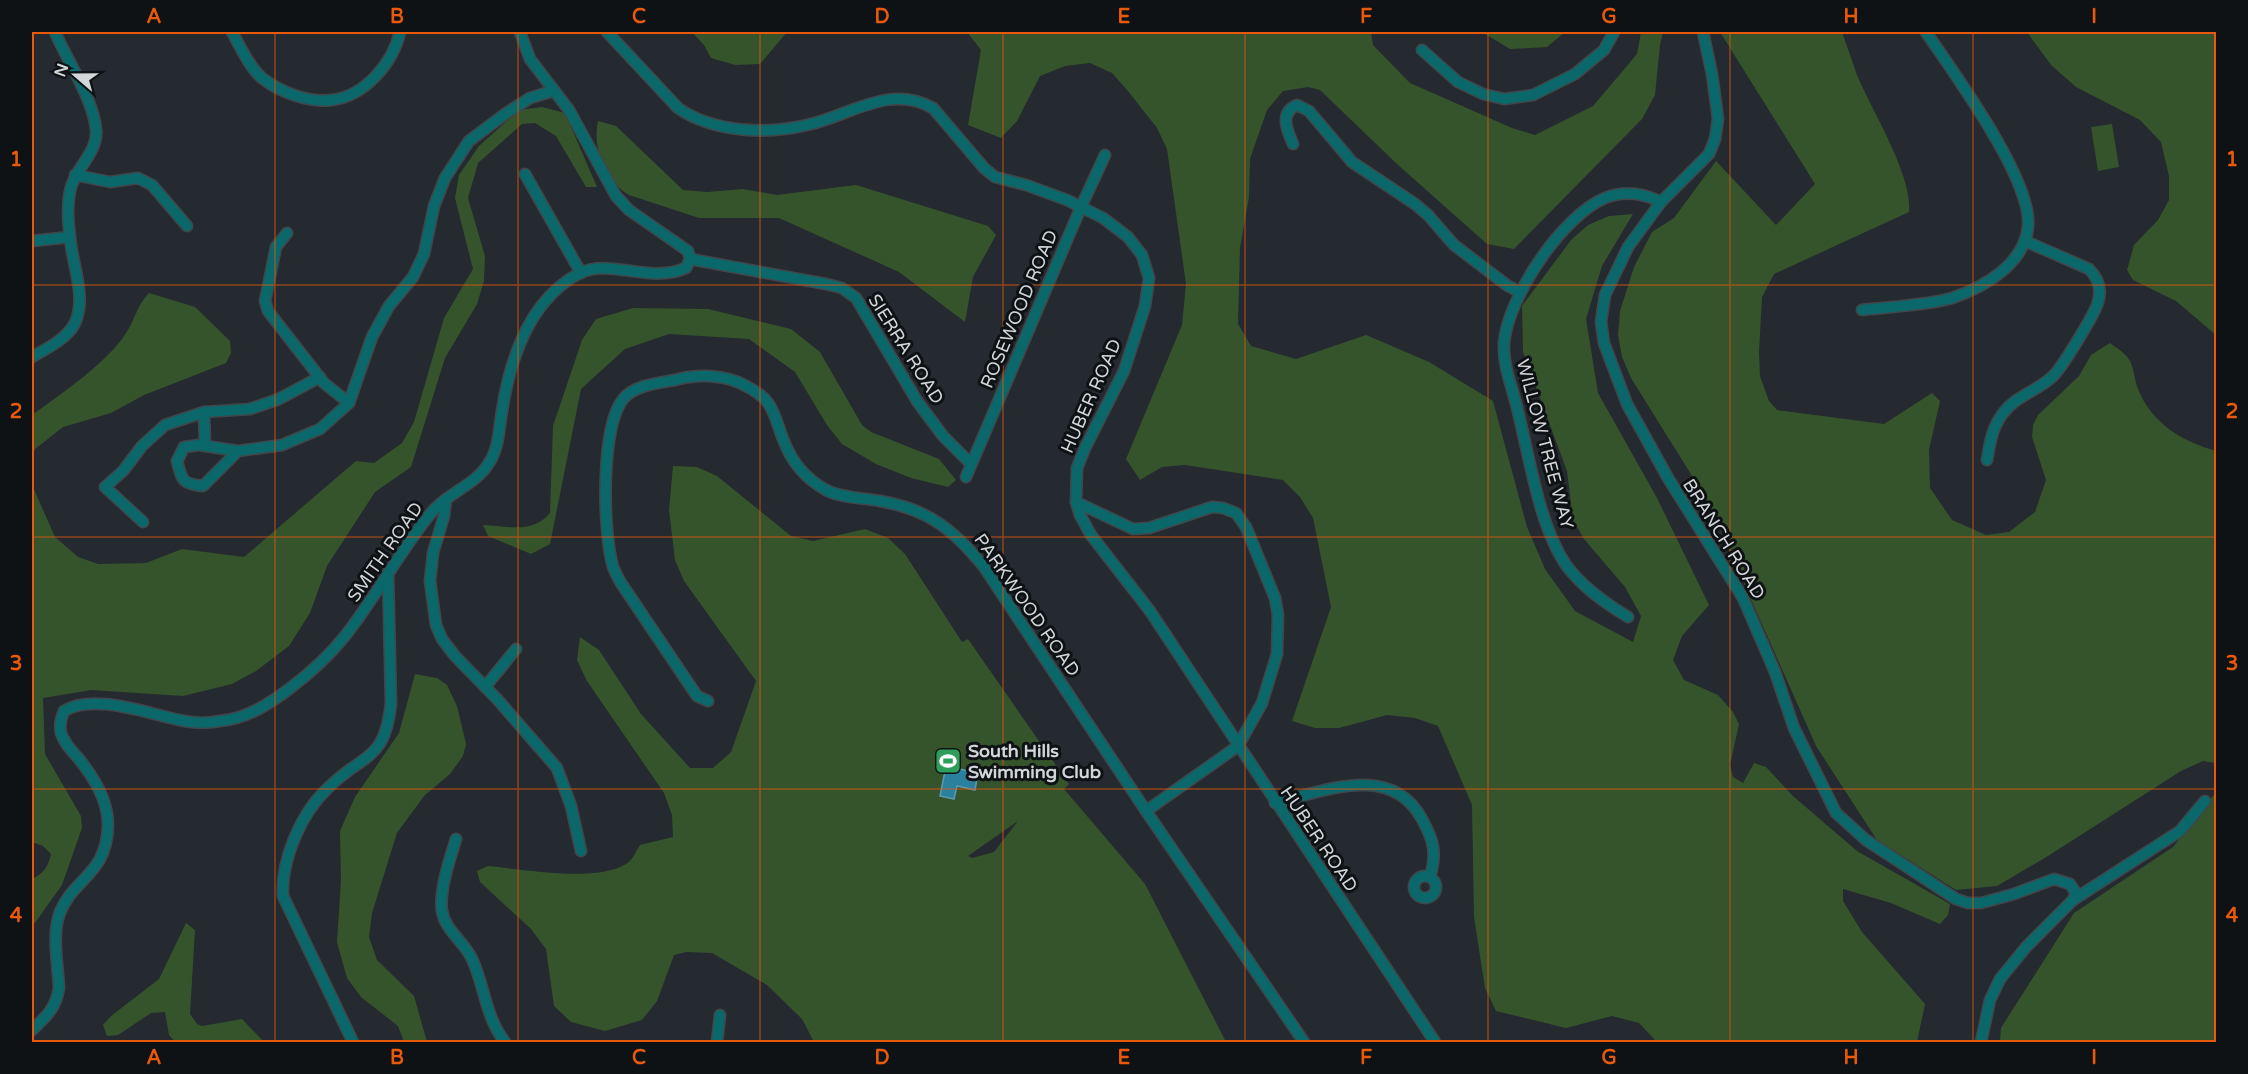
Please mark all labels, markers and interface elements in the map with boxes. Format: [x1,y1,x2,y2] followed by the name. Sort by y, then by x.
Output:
[147,5,162,29] text: A
[390,5,404,29] text: B
[632,5,646,29] text: C
[874,5,890,29] text: D
[1118,5,1131,29] text: E
[1360,5,1372,29] text: F
[1601,5,1617,29] text: G
[1843,5,1859,29] text: H
[2091,5,2097,29] text: I
[45,45,105,105] north arrow
[50,61,73,80] text: N
[10,148,22,172] text: 1
[2226,148,2238,172] text: 1
[976,227,1062,391] street label: ROSEWOOD ROAD
[863,290,949,408] street label: SIERRA ROAD
[1056,335,1126,457] street label: HUBER ROAD
[1512,357,1578,532] street label: WILLOW TREE WAY
[10,400,22,424] text: 2
[2226,400,2238,424] text: 2
[1678,475,1770,603] street label: BRANCH ROAD
[342,498,428,606] street label: SMITH ROAD
[969,529,1085,681] street label: PARKWOOD ROAD
[10,652,22,676] text: 3
[2226,652,2238,676] text: 3
[968,740,1101,783] place label: South Hills Swimming Club
[933,746,963,776] sports icon: South Hills Swimming Club
[1276,782,1362,896] street label: HUBER ROAD
[10,904,23,928] text: 4
[2226,904,2239,928] text: 4
[147,1046,162,1070] text: A
[390,1046,404,1070] text: B
[632,1046,646,1070] text: C
[874,1046,890,1070] text: D
[1118,1046,1131,1070] text: E
[1360,1046,1372,1070] text: F
[1601,1046,1617,1070] text: G
[1843,1046,1859,1070] text: H
[2091,1046,2097,1070] text: I

